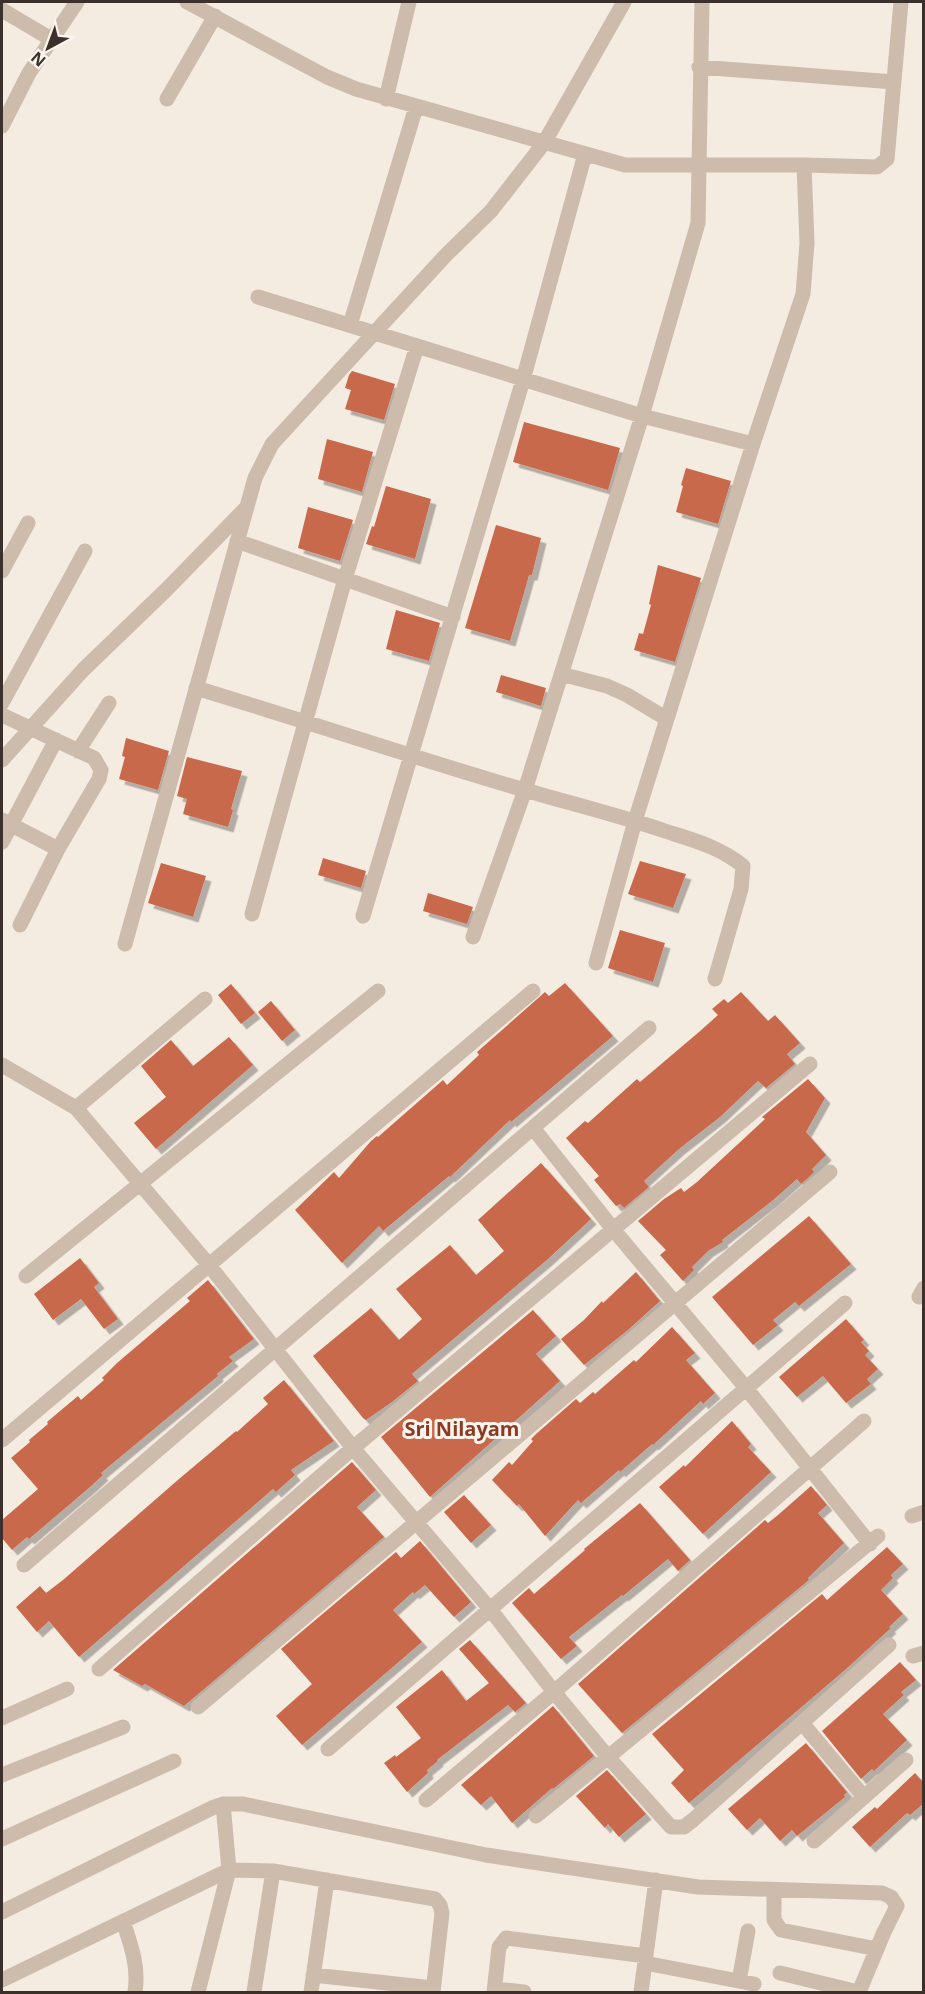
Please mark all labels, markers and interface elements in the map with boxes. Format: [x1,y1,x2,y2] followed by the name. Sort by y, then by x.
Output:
[18,18,78,78] north arrow
[26,47,50,72] text: N
[404,1415,520,1442] district label: Sri Nilayam

